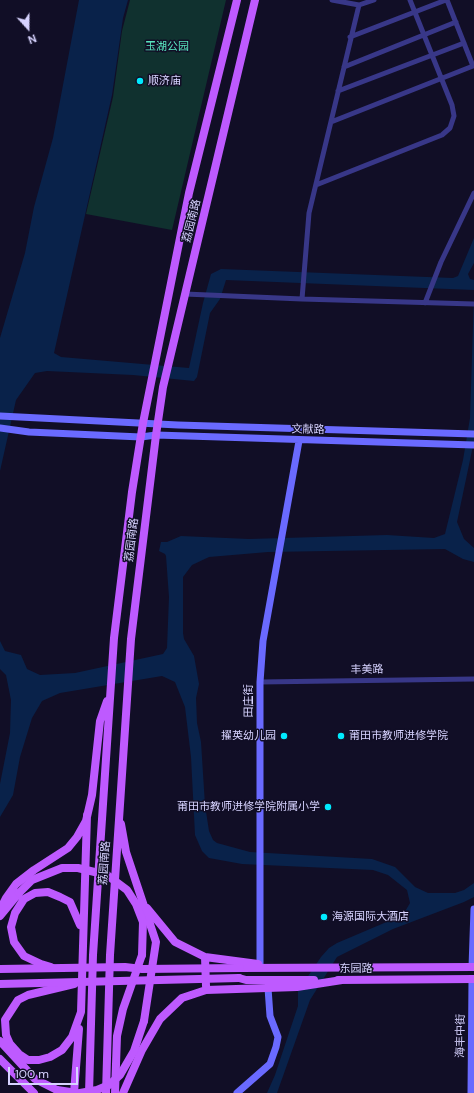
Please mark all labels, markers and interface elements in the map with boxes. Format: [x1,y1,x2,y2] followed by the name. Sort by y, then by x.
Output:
[8,8,48,48] north arrow
[26,31,39,47] text: N
[145,40,189,54] park label: 玉湖公园
[148,74,181,88] place label: 顺济庙
[135,76,145,86] marker: 顺济庙
[180,198,204,244] street label: 荔园南路
[291,423,325,437] street label: 文献路
[123,517,141,563] street label: 荔园南路
[350,663,384,677] street label: 丰美路
[242,685,256,717] street label: 田庄街
[221,729,276,743] place label: 擢英幼儿园
[349,729,448,743] place label: 莆田市教师进修学院
[279,731,289,741] marker: 擢英幼儿园
[336,731,346,741] marker: 莆田市教师进修学院
[177,800,320,814] place label: 莆田市教师进修学院附属小学
[323,802,333,812] marker: 莆田市教师进修学院附属小学
[97,841,113,885] street label: 荔园南路
[332,910,409,924] place label: 海源国际大酒店
[319,912,329,922] marker: 海源国际大酒店
[340,962,372,976] street label: 东园路
[454,1014,468,1058] street label: 海丰中街
[10,1059,80,1085] scale bar
[15,1066,49,1082] text: 100 m

